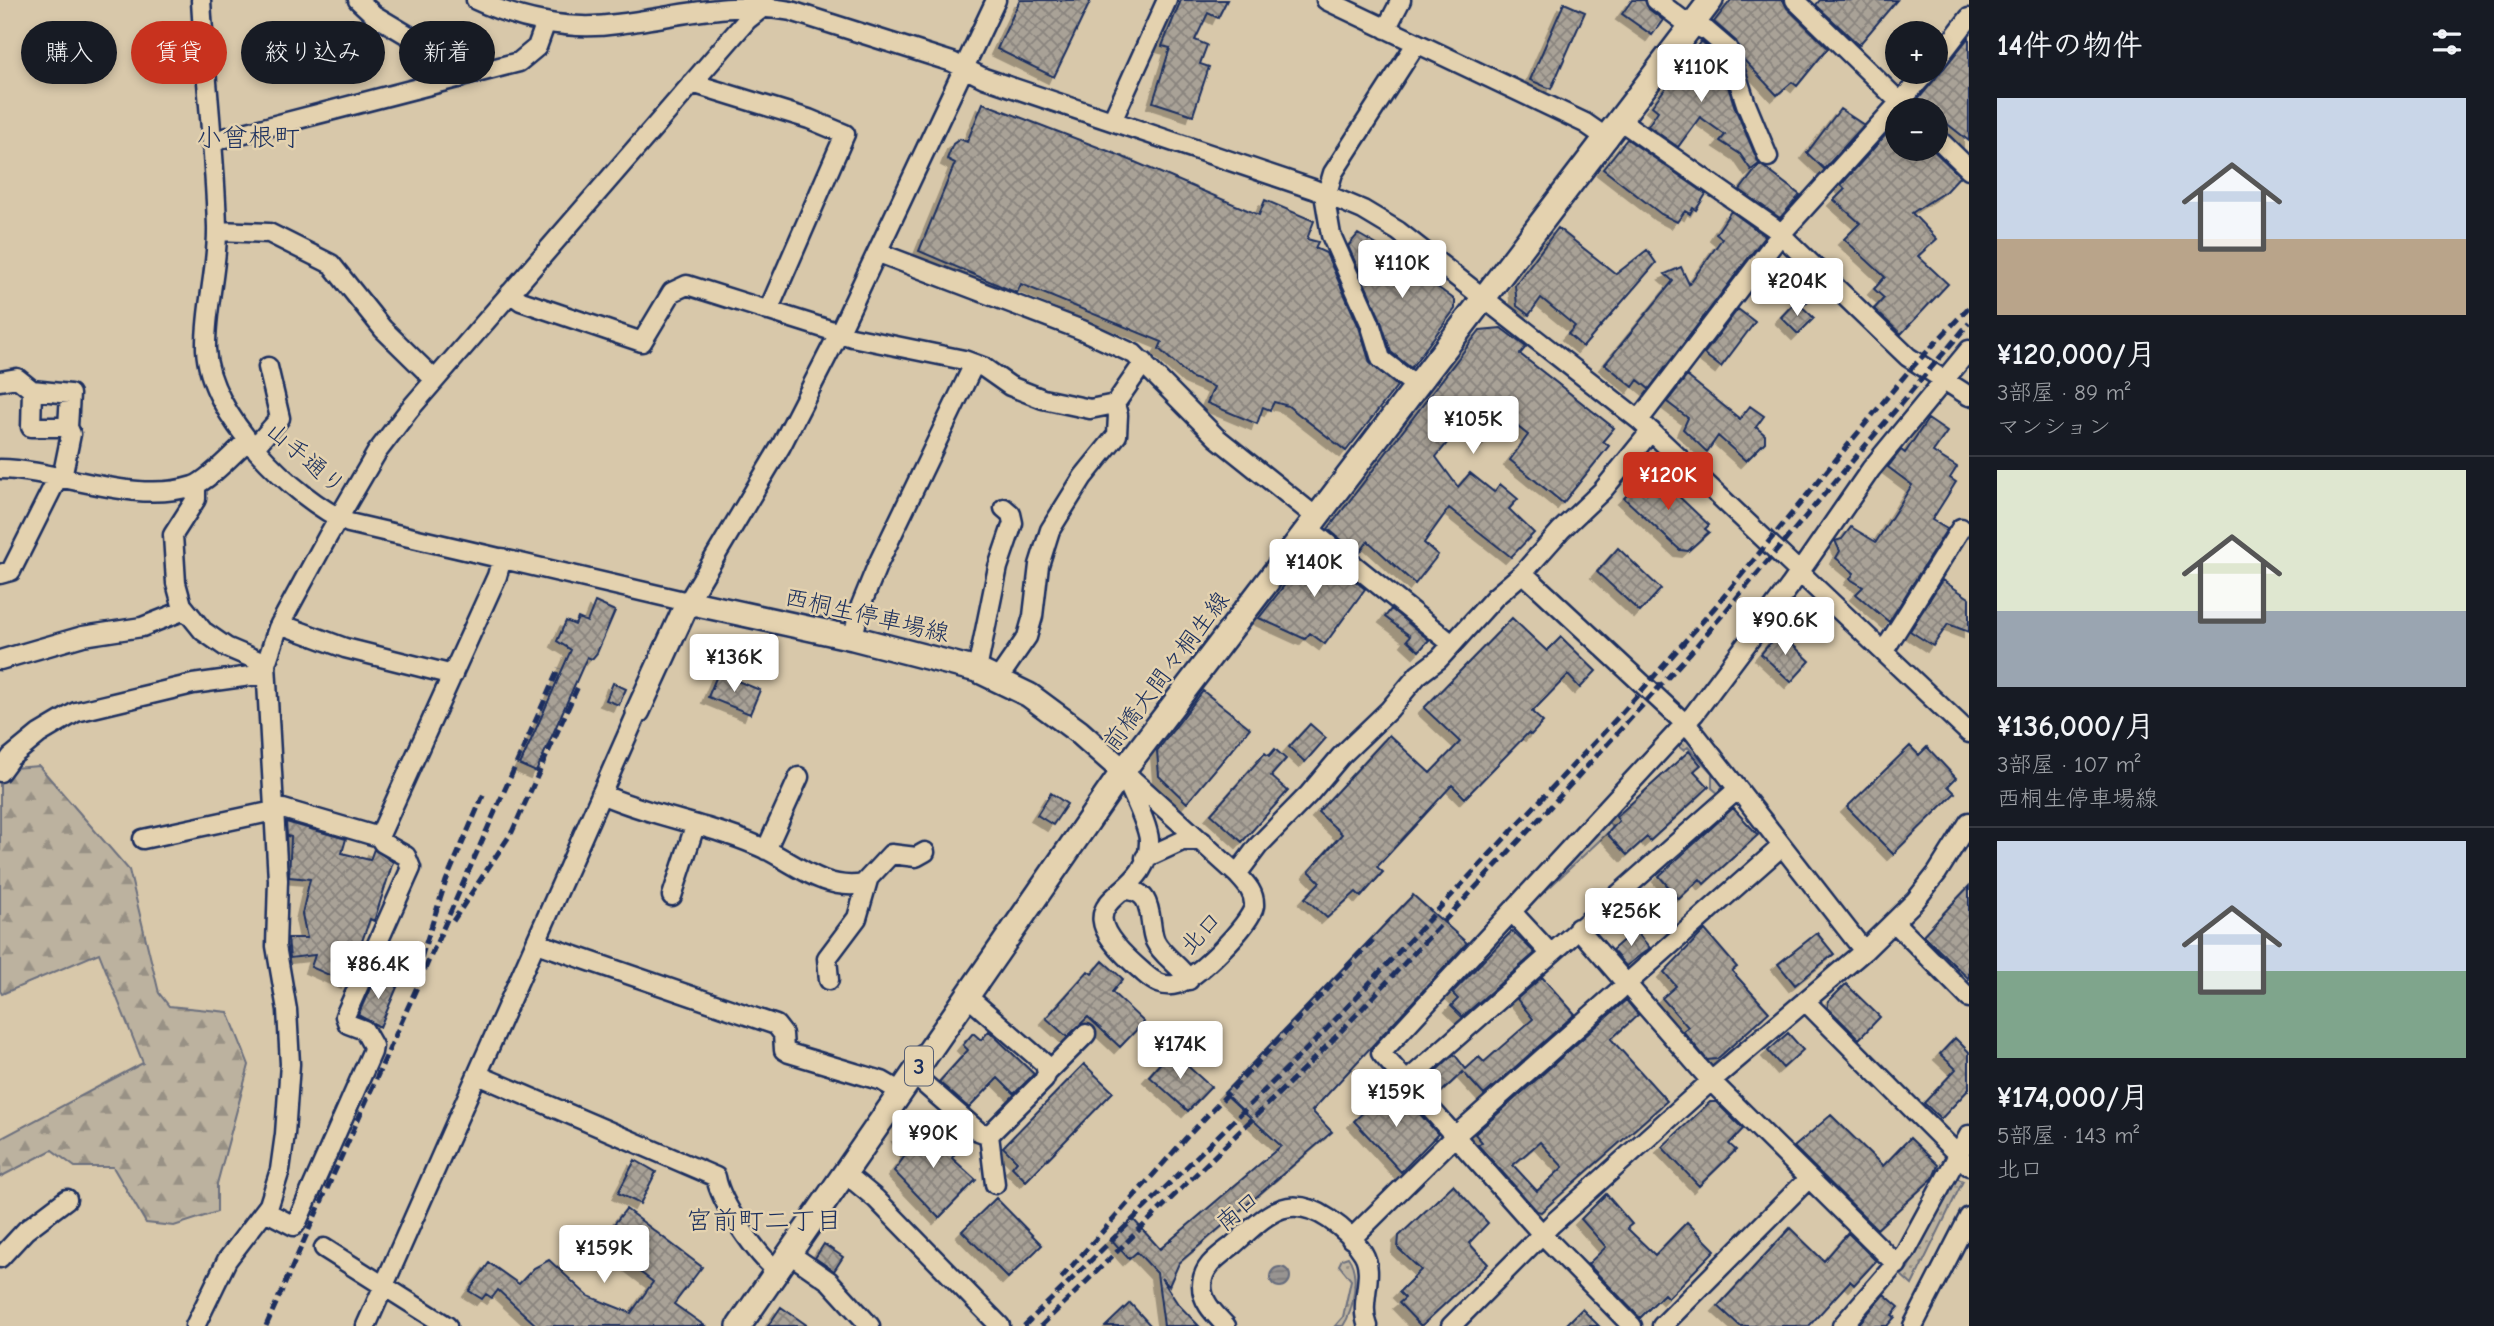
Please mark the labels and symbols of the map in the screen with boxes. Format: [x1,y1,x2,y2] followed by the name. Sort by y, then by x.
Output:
[1652,44,1750,104] pin: ¥110K
[196,123,300,153] district label: 小曾根町
[1353,240,1451,300] pin: ¥110K
[1748,258,1846,318] pin: ¥204K
[1424,396,1522,456] pin: ¥105K
[261,416,351,500] street label: 山手通り
[1619,452,1717,512] pin: ¥120K
[1265,540,1363,599] pin: ¥140K
[782,582,952,648] street label: 西桐生停車場線
[1097,586,1235,756] street label: 前橋大間々桐生線
[1728,598,1842,657] pin: ¥90.6K
[685,634,783,694] pin: ¥136K
[1582,888,1680,948] pin: ¥256K
[1174,906,1228,960] street label: 北口
[321,942,435,1001] pin: ¥86.4K
[1131,1021,1229,1081] pin: ¥174K
[905,1046,933,1086] road number: 3
[1347,1070,1445,1129] pin: ¥159K
[892,1110,974,1170] pin: ¥90K
[1210,1185,1266,1237] street label: 南口
[686,1206,842,1236] district label: 宮前町二丁目
[555,1226,653,1285] pin: ¥159K

